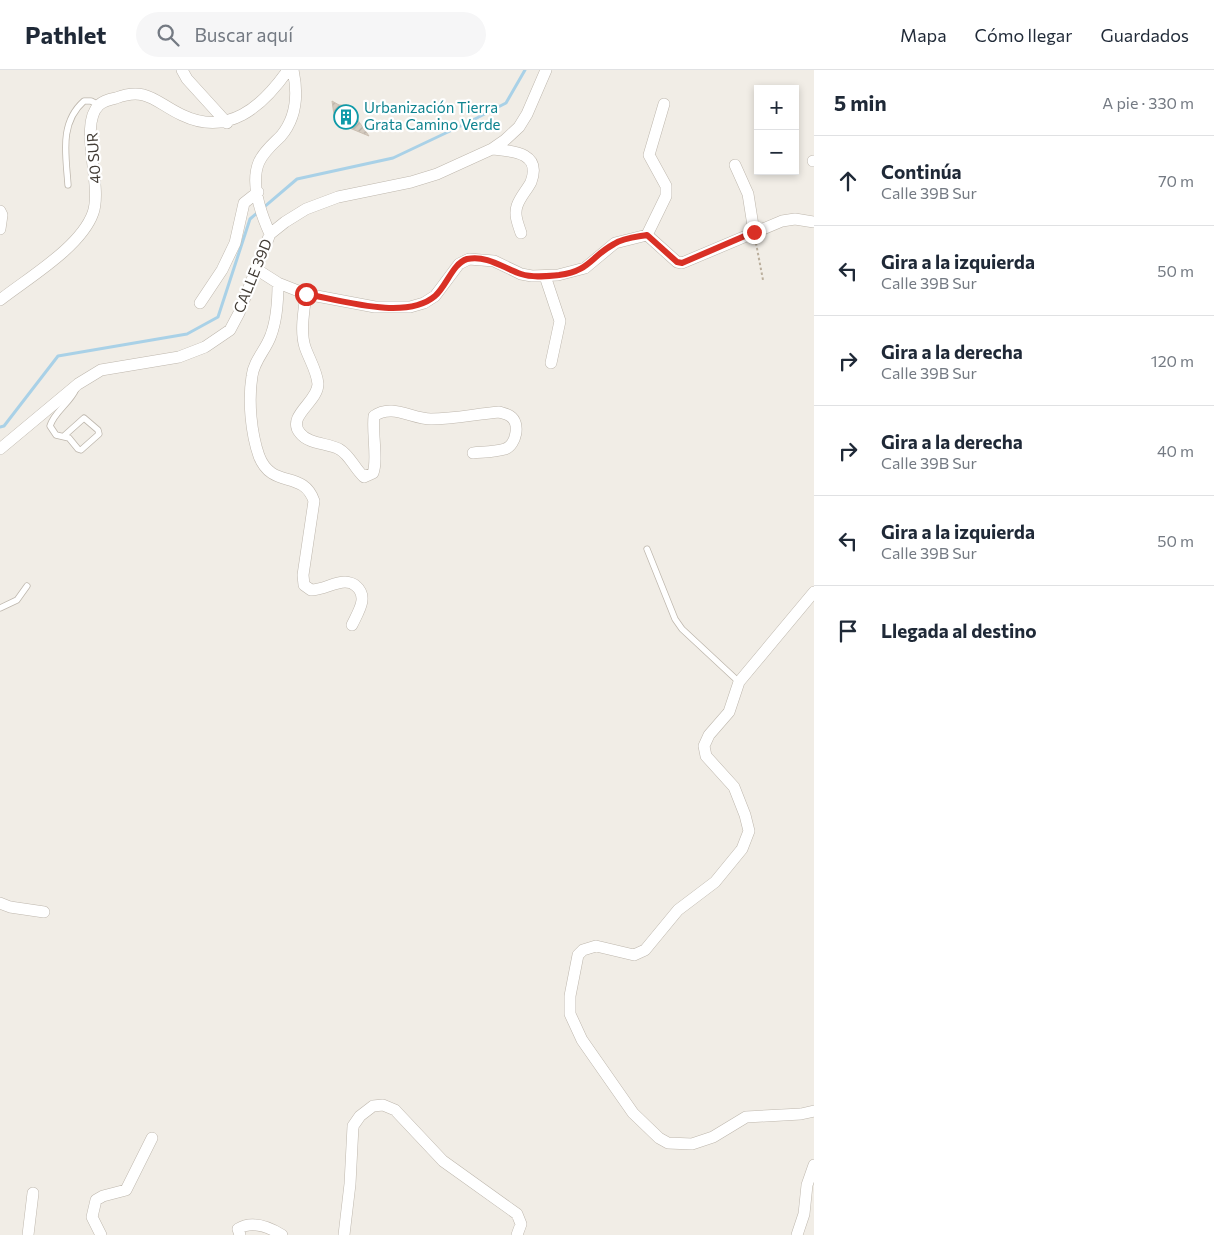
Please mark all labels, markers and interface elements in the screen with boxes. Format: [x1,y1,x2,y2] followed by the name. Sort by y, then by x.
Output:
[136,12,486,57] search box
[25,20,106,49] text: Pathlet
[154,21,182,49] icon: search
[194,23,293,46] text: Buscar aquí
[900,24,947,46] text: Mapa
[975,24,1072,46] text: Cómo llegar
[1100,24,1189,46] text: Guardados
[754,85,799,175] map controls
[754,85,799,130] button: +
[834,90,887,115] text: 5 min
[1102,93,1194,112] text: A pie · 330 m
[364,98,501,133] place label: Urbanización Tierra Grata Camino Verde
[333,104,359,130] building icon: Urbanización Tierra Grata Camino Verde
[754,130,799,175] button: −
[82,132,104,184] street label: 40 SUR
[881,160,962,183] text: Continúa
[834,167,862,195] icon: ahead
[1158,171,1194,190] text: 70 m
[881,183,977,202] text: Calle 39B Sur
[743,221,766,244] route end
[229,236,275,315] street label: CALLE 39D
[881,250,1035,273] text: Gira a la izquierda
[834,257,862,285] icon: left
[1157,261,1194,280] text: 50 m
[881,273,977,292] text: Calle 39B Sur
[295,283,318,306] route start
[881,340,1023,363] text: Gira a la derecha
[834,347,862,375] icon: right
[1151,351,1194,370] text: 120 m
[881,363,977,382] text: Calle 39B Sur
[881,430,1023,453] text: Gira a la derecha
[834,437,862,465] icon: right
[1157,441,1194,460] text: 40 m
[881,453,977,472] text: Calle 39B Sur
[881,520,1035,543] text: Gira a la izquierda
[834,527,862,555] icon: left
[1157,531,1194,550] text: 50 m
[881,543,977,562] text: Calle 39B Sur
[834,617,862,645] icon: arrive
[881,619,1037,642] text: Llegada al destino

